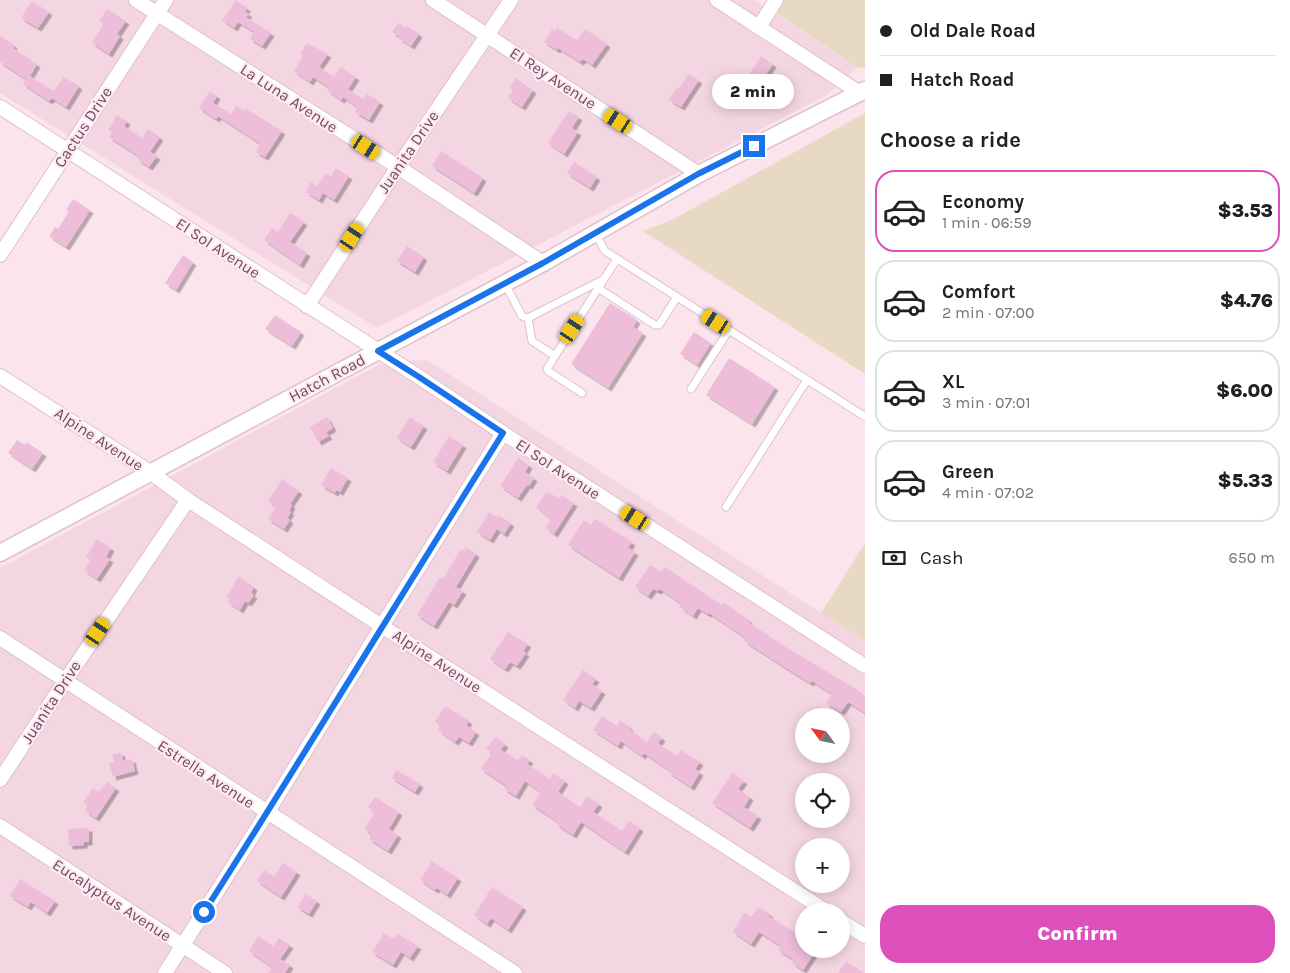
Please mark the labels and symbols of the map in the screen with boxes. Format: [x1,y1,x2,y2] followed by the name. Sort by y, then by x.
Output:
[506,43,600,113] street label: El Rey Avenue
[237,59,341,137] street label: La Luna Avenue
[713,74,795,108] callout: 2 min
[50,83,116,171] street label: Cactus Drive
[373,107,443,197] street label: Juanita Drive
[601,107,634,135] car
[349,133,382,161] car
[743,135,765,157] route end
[172,214,264,282] street label: El Sol Avenue
[337,220,366,254] car
[699,308,732,336] car
[557,312,586,346] car
[285,350,369,406] street label: Hatch Road
[51,403,147,475] street label: Alpine Avenue
[512,435,604,503] street label: El Sol Avenue
[618,504,651,532] car
[83,615,112,649] car
[389,625,485,697] street label: Alpine Avenue
[17,657,85,747] street label: Juanita Drive
[795,708,850,762] north arrow
[154,736,258,812] street label: Estrella Avenue
[49,855,175,945] street label: Eucalyptus Avenue
[193,901,215,923] route start

